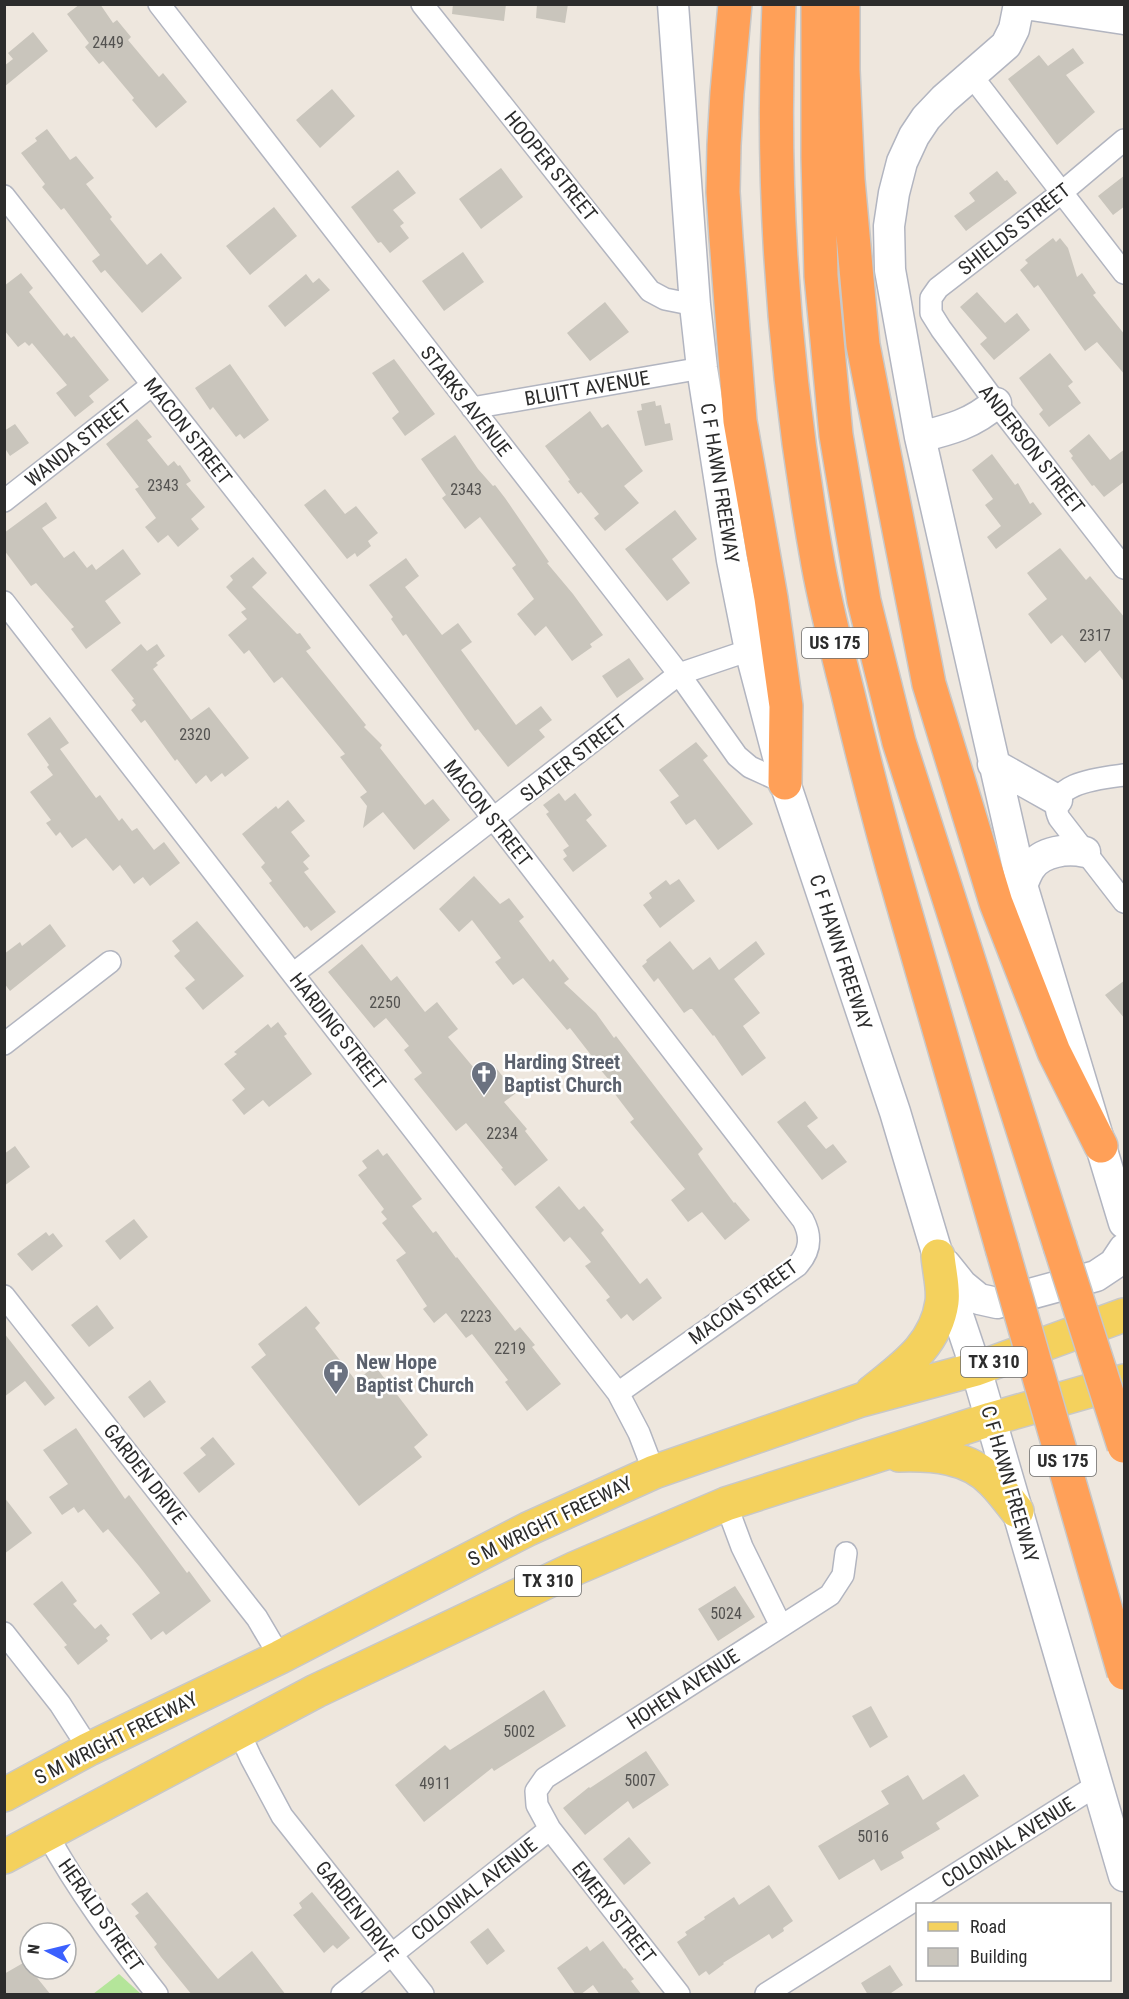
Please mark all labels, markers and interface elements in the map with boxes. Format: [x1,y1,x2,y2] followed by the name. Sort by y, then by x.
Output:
[92,33,124,52] house number: 2449
[499,106,603,226] street label: HOOPER STREET
[953,178,1075,280] street label: SHIELDS STREET
[415,341,517,461] street label: STARKS AVENUE
[523,365,651,411] street label: BLUITT AVENUE
[139,373,237,489] street label: MACON STREET
[974,380,1090,518] street label: ANDERSON STREET
[20,394,136,492] street label: WANDA STREET
[695,401,745,565] street label: C F HAWN FREEWAY
[147,476,179,495] house number: 2343
[450,480,482,499] house number: 2343
[1079,626,1111,645] house number: 2317
[802,628,868,658] road number: US 175
[515,709,631,807] street label: SLATER STREET
[179,725,211,744] house number: 2320
[439,755,537,871] street label: MACON STREET
[805,871,878,1033] street label: C F HAWN FREEWAY
[285,968,391,1094] street label: HARDING STREET
[369,993,401,1012] house number: 2250
[504,1050,622,1097] place label: Harding Street Baptist Church
[469,1059,499,1097] church icon: Harding Street Baptist Church
[486,1124,518,1143] house number: 2234
[684,1254,802,1350] street label: MACON STREET
[460,1307,492,1326] house number: 2223
[494,1339,526,1358] house number: 2219
[961,1347,1027,1377] road number: TX 310
[356,1350,474,1397] place label: New Hope Baptist Church
[321,1358,351,1396] church icon: New Hope Baptist Church
[976,1403,1044,1566] street label: C F HAWN FREEWAY
[98,1419,192,1529] street label: GARDEN DRIVE
[1030,1446,1096,1476] road number: US 175
[464,1471,637,1571] street label: S M WRIGHT FREEWAY
[515,1566,581,1596] road number: TX 310
[710,1604,742,1623] house number: 5024
[622,1644,744,1734] street label: HOHEN AVENUE
[30,1686,202,1790] street label: S M WRIGHT FREEWAY
[503,1722,535,1741] house number: 5002
[624,1771,656,1790] house number: 5007
[419,1774,451,1793] house number: 4911
[937,1791,1079,1893] street label: COLONIAL AVENUE
[857,1827,889,1846] house number: 5016
[406,1832,542,1946] street label: COLONIAL AVENUE
[53,1854,149,1976] street label: HERALD STREET
[310,1856,404,1966] street label: GARDEN DRIVE
[567,1857,661,1967] street label: EMERY STREET
[916,1903,1111,1981] legend
[970,1916,1006,1937] text: Road
[18,1921,78,1981] north arrow
[24,1943,44,1955] text: N
[970,1946,1027,1967] text: Building

